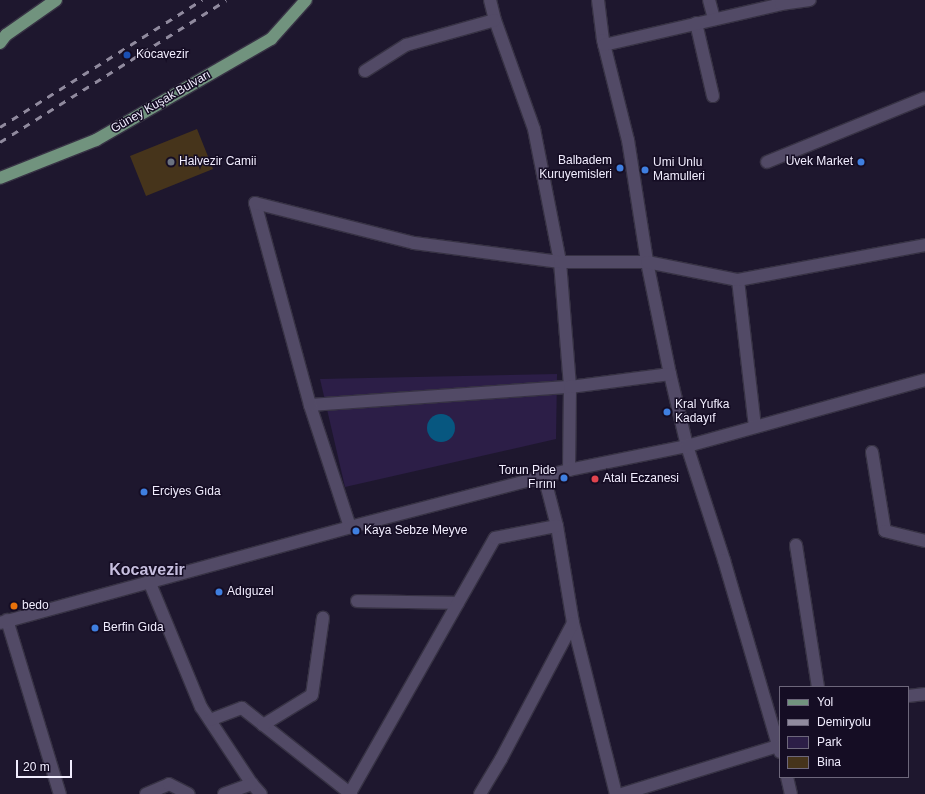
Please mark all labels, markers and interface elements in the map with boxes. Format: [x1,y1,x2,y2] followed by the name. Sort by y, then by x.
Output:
[136,48,189,62] place label: Kocavezir
[121,49,133,61] marker: Kocavezir
[109,68,213,136] street label: Güney Kuşak Bulvarı
[539,154,612,182] place label: Balbadem Kuruyemisleri
[179,155,256,169] place label: Halvezir Camii
[786,155,853,169] place label: Uvek Market
[653,156,705,184] place label: Umi Unlu Mamulleri
[166,157,176,167] marker: Halvezir Camii
[856,157,866,167] marker: Uvek Market
[615,163,625,173] marker: Balbadem Kuruyemisleri
[640,165,650,175] marker: Umi Unlu Mamulleri
[675,398,730,426] place label: Kral Yufka Kadayıf
[662,407,672,417] marker: Kral Yufka Kadayıf
[499,464,556,492] place label: Torun Pide Fırını
[603,472,679,486] place label: Atalı Eczanesi
[559,473,569,483] marker: Torun Pide Fırını
[590,474,600,484] marker: Atalı Eczanesi
[152,485,221,499] place label: Erciyes Gıda
[139,487,149,497] marker: Erciyes Gıda
[364,524,467,538] place label: Kaya Sebze Meyve
[351,526,361,536] marker: Kaya Sebze Meyve
[109,560,185,580] district label: Kocavezir
[227,585,274,599] place label: Adıguzel
[214,587,224,597] marker: Adıguzel
[22,599,49,613] place label: bedo
[9,601,19,611] marker: bedo
[103,621,164,635] place label: Berfin Gıda
[90,623,100,633] marker: Berfin Gıda
[779,686,909,778] legend
[817,695,833,709] text: Yol
[817,715,871,729] text: Demiryolu
[817,735,842,749] text: Park
[18,752,74,778] scale bar
[817,755,841,769] text: Bina
[23,760,50,774] text: 20 m

